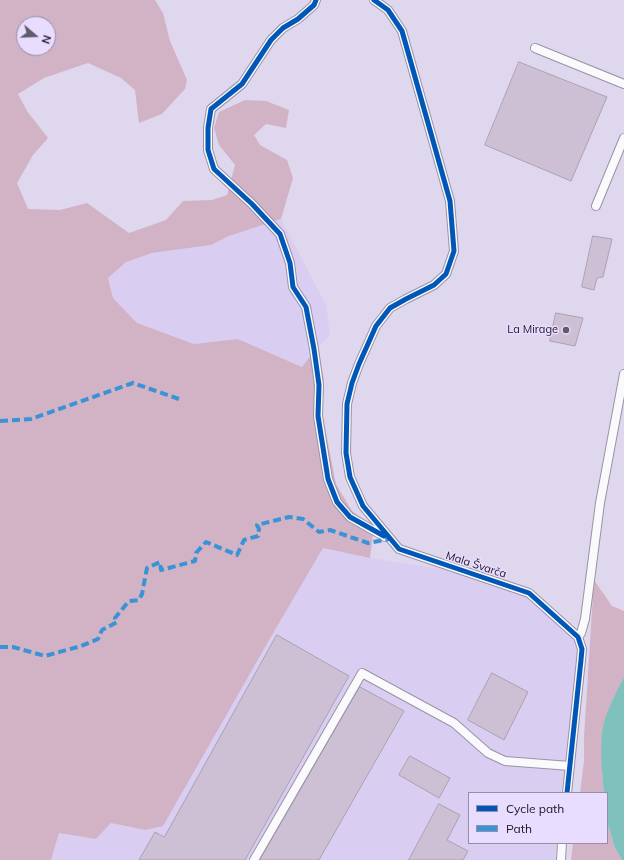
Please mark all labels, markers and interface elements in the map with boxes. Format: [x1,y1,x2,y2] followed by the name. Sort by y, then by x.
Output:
[16,16,56,56] north arrow
[38,33,54,46] text: N
[507,323,558,337] place label: La Mirage
[561,325,571,335] marker: La Mirage
[444,549,508,581] street label: Mala Švarča
[468,792,608,844] legend
[506,801,564,816] text: Cycle path
[506,821,532,836] text: Path

